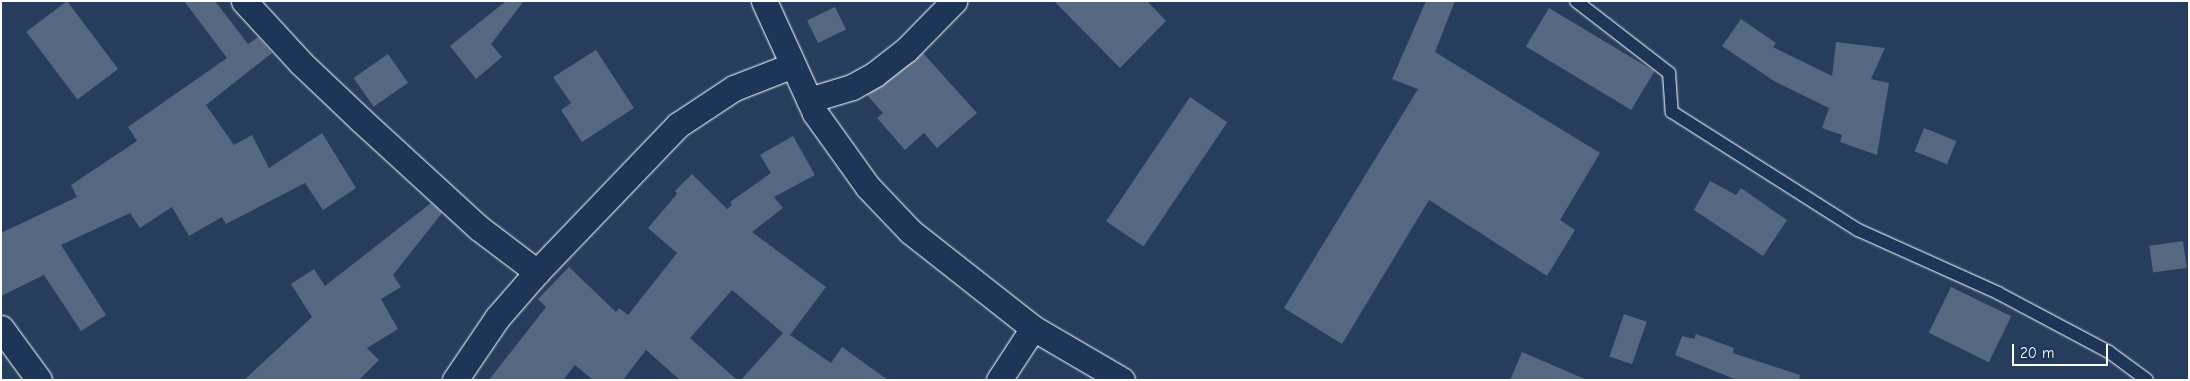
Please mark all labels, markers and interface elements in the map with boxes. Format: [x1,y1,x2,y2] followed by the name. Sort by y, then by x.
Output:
[2015,334,2111,366] scale bar
[2020,344,2054,362] text: 20 m

